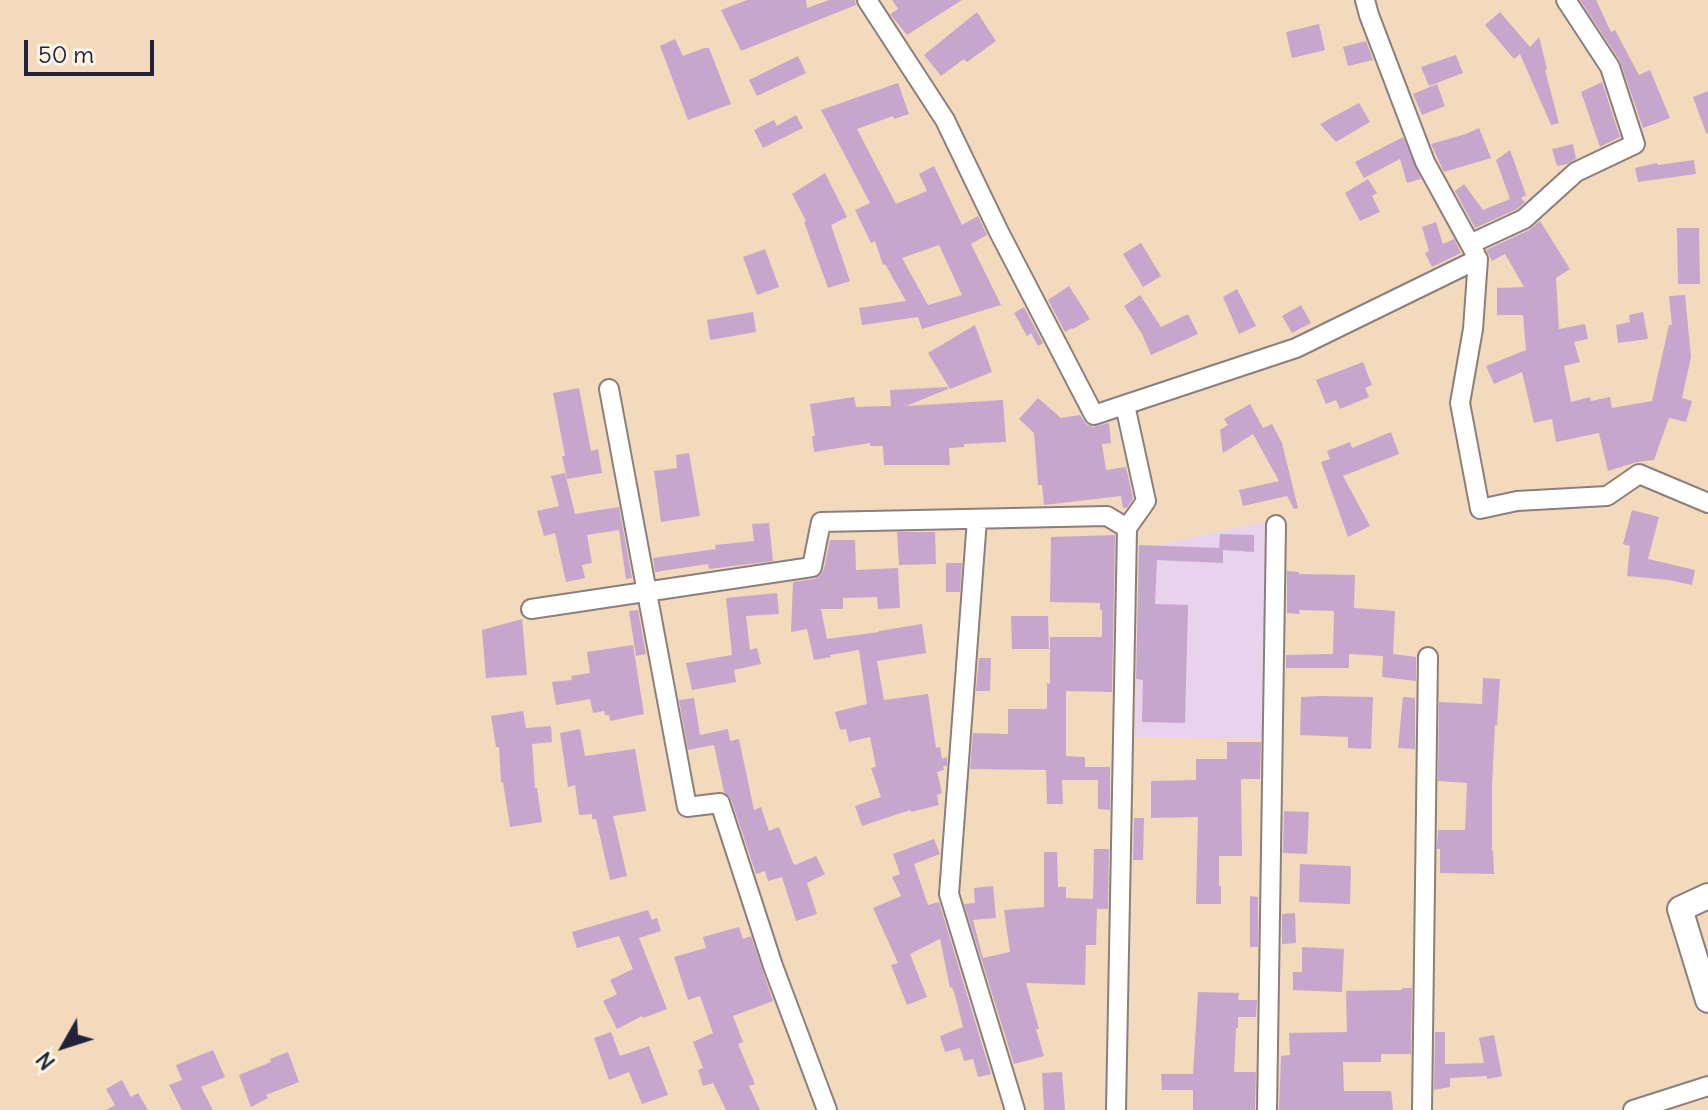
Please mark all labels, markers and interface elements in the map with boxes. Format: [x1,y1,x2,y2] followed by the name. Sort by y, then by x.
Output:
[28,24,158,74] scale bar
[38,39,94,69] text: 50 m
[24,1006,104,1086] north arrow
[30,1046,61,1076] text: N

